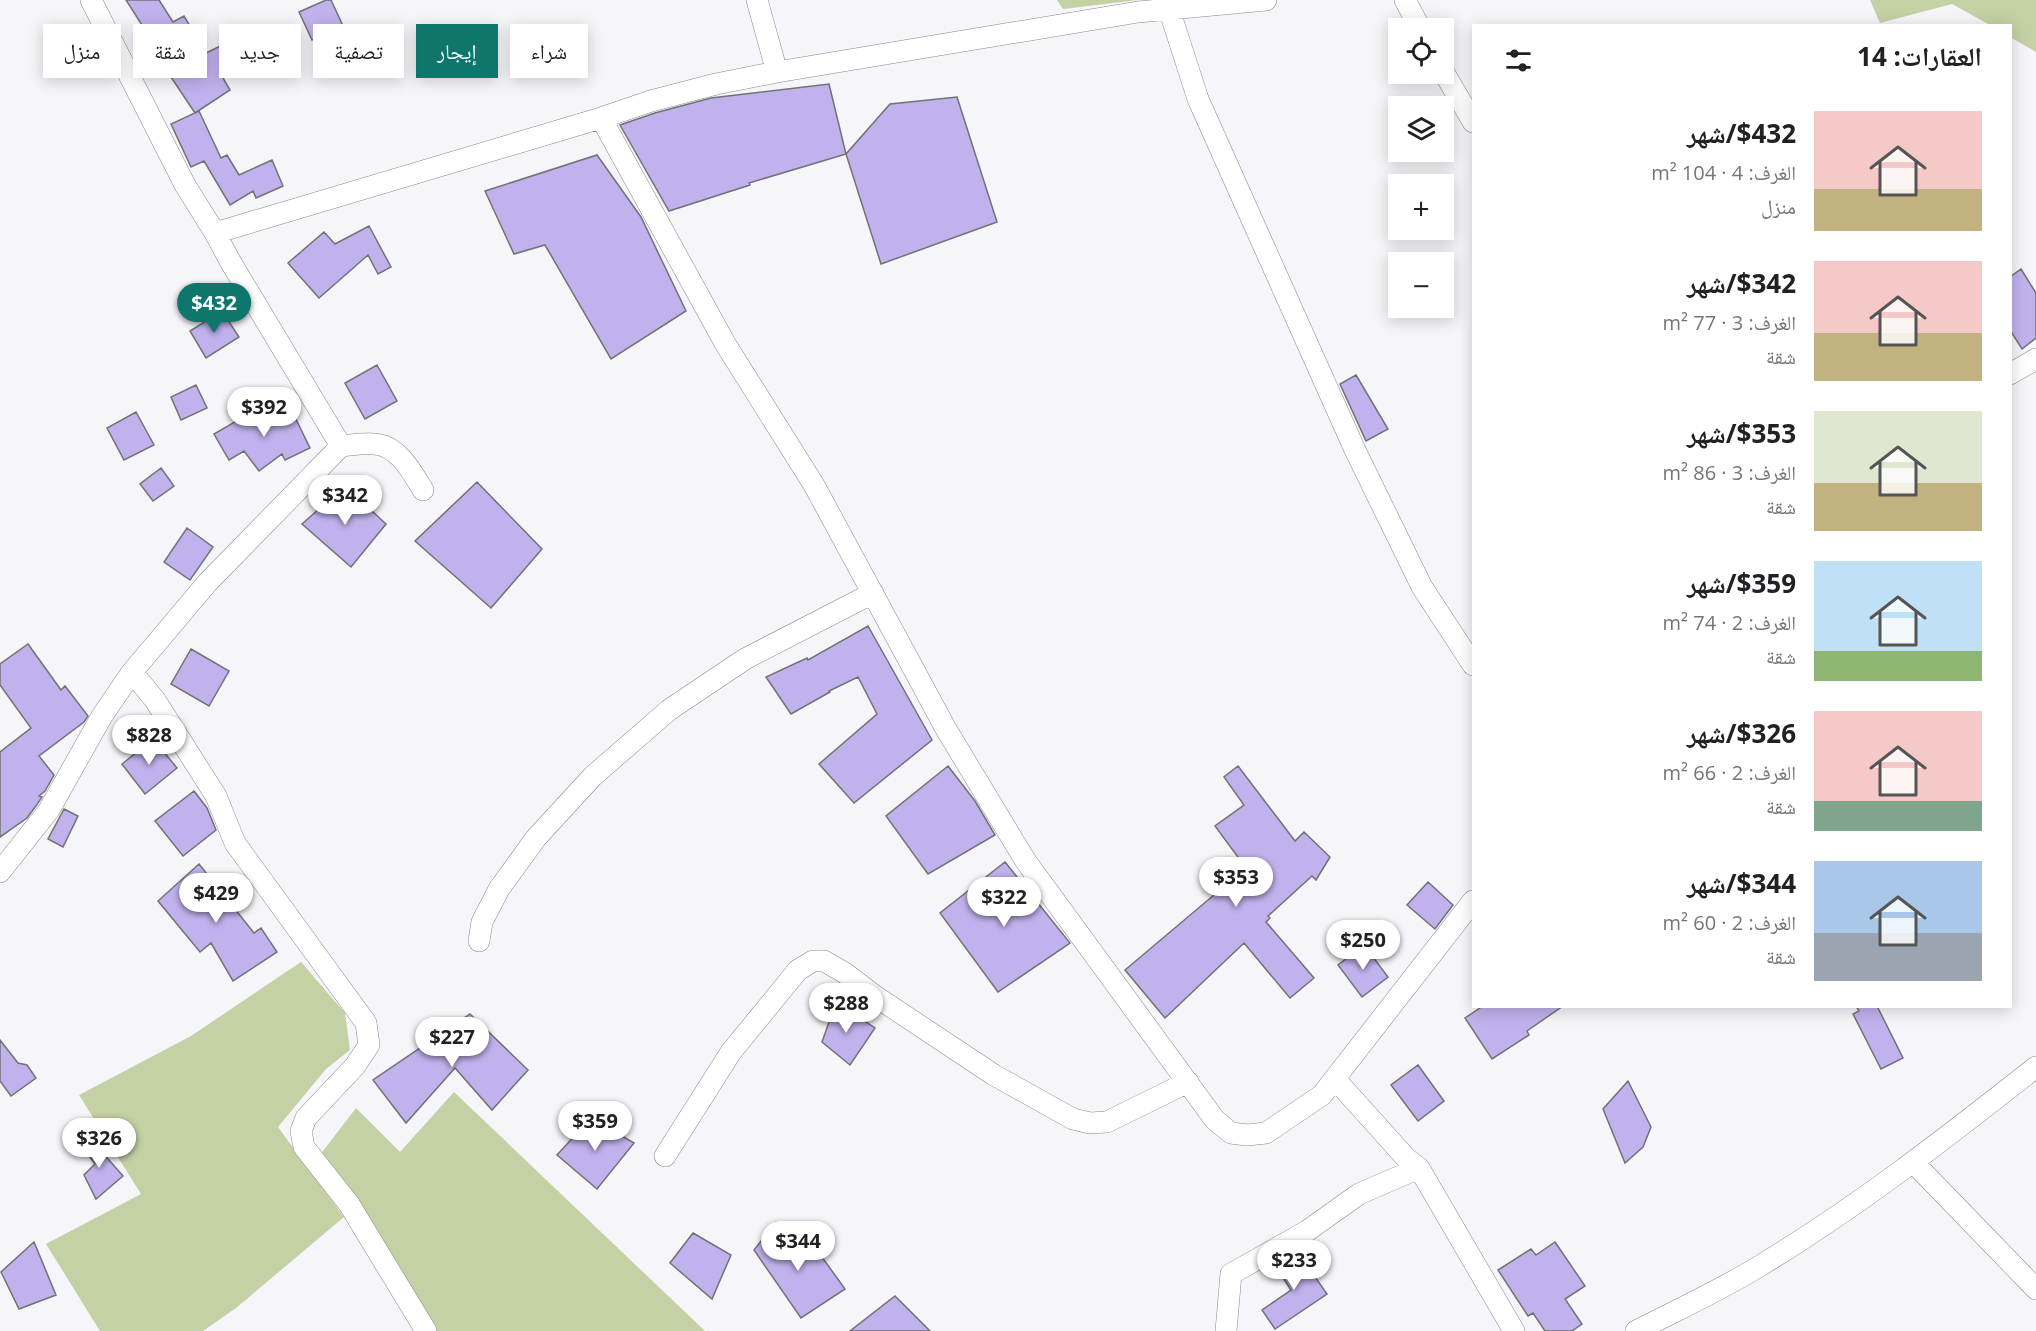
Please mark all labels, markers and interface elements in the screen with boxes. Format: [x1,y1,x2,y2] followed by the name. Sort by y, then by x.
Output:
[1388,18,1454,318] map controls
[1388,18,1454,84] button: locate
[43,24,121,78] chip: منزل
[133,24,207,78] chip: شقة
[219,24,301,78] chip: جديد
[313,24,404,78] chip: تصفية
[416,24,498,78] chip: إيجار
[510,24,588,78] chip: شراء
[1857,38,1982,74] text: العقارات: 14
[1502,44,1535,77] icon: filters
[1388,96,1454,162] button: layers
[1687,115,1796,151] text: $432/شهر
[1862,135,1934,207] icon: home
[1651,159,1796,186] text: الغرف: 4 · 104 m²
[1388,174,1454,240] button: +
[1761,193,1796,220] text: منزل
[1388,252,1454,318] button: −
[1687,265,1796,301] text: $342/شهر
[178,283,250,334] pin: $432
[1862,285,1934,357] icon: home
[191,289,237,316] text: $432
[1663,309,1796,336] text: الغرف: 3 · 77 m²
[1766,343,1796,370] text: شقة
[228,387,300,438] pin: $392
[241,393,287,420] text: $392
[1687,415,1796,451] text: $353/شهر
[1862,435,1934,507] icon: home
[1663,459,1796,486] text: الغرف: 3 · 86 m²
[309,475,381,526] pin: $342
[322,481,368,508] text: $342
[1766,493,1796,520] text: شقة
[1687,565,1796,601] text: $359/شهر
[1862,585,1934,657] icon: home
[1663,609,1796,636] text: الغرف: 2 · 74 m²
[1766,643,1796,670] text: شقة
[113,715,185,766] pin: $828
[1687,715,1796,751] text: $326/شهر
[126,721,172,748] text: $828
[1862,735,1934,807] icon: home
[1663,759,1796,786] text: الغرف: 2 · 66 m²
[1766,793,1796,820] text: شقة
[1200,857,1272,908] pin: $353
[1213,863,1259,890] text: $353
[1687,865,1796,901] text: $344/شهر
[180,873,252,924] pin: $429
[968,877,1040,928] pin: $322
[193,879,239,906] text: $429
[981,883,1027,910] text: $322
[1862,885,1934,957] icon: home
[1663,909,1796,936] text: الغرف: 2 · 60 m²
[1327,920,1399,971] pin: $250
[1340,926,1386,953] text: $250
[1766,943,1796,970] text: شقة
[810,983,882,1034] pin: $288
[823,989,869,1016] text: $288
[416,1017,488,1068] pin: $227
[429,1023,475,1050] text: $227
[559,1101,631,1152] pin: $359
[572,1107,618,1134] text: $359
[63,1118,135,1169] pin: $326
[76,1124,122,1151] text: $326
[762,1221,834,1272] pin: $344
[775,1227,821,1254] text: $344
[1258,1240,1330,1291] pin: $233
[1271,1246,1317,1273] text: $233

